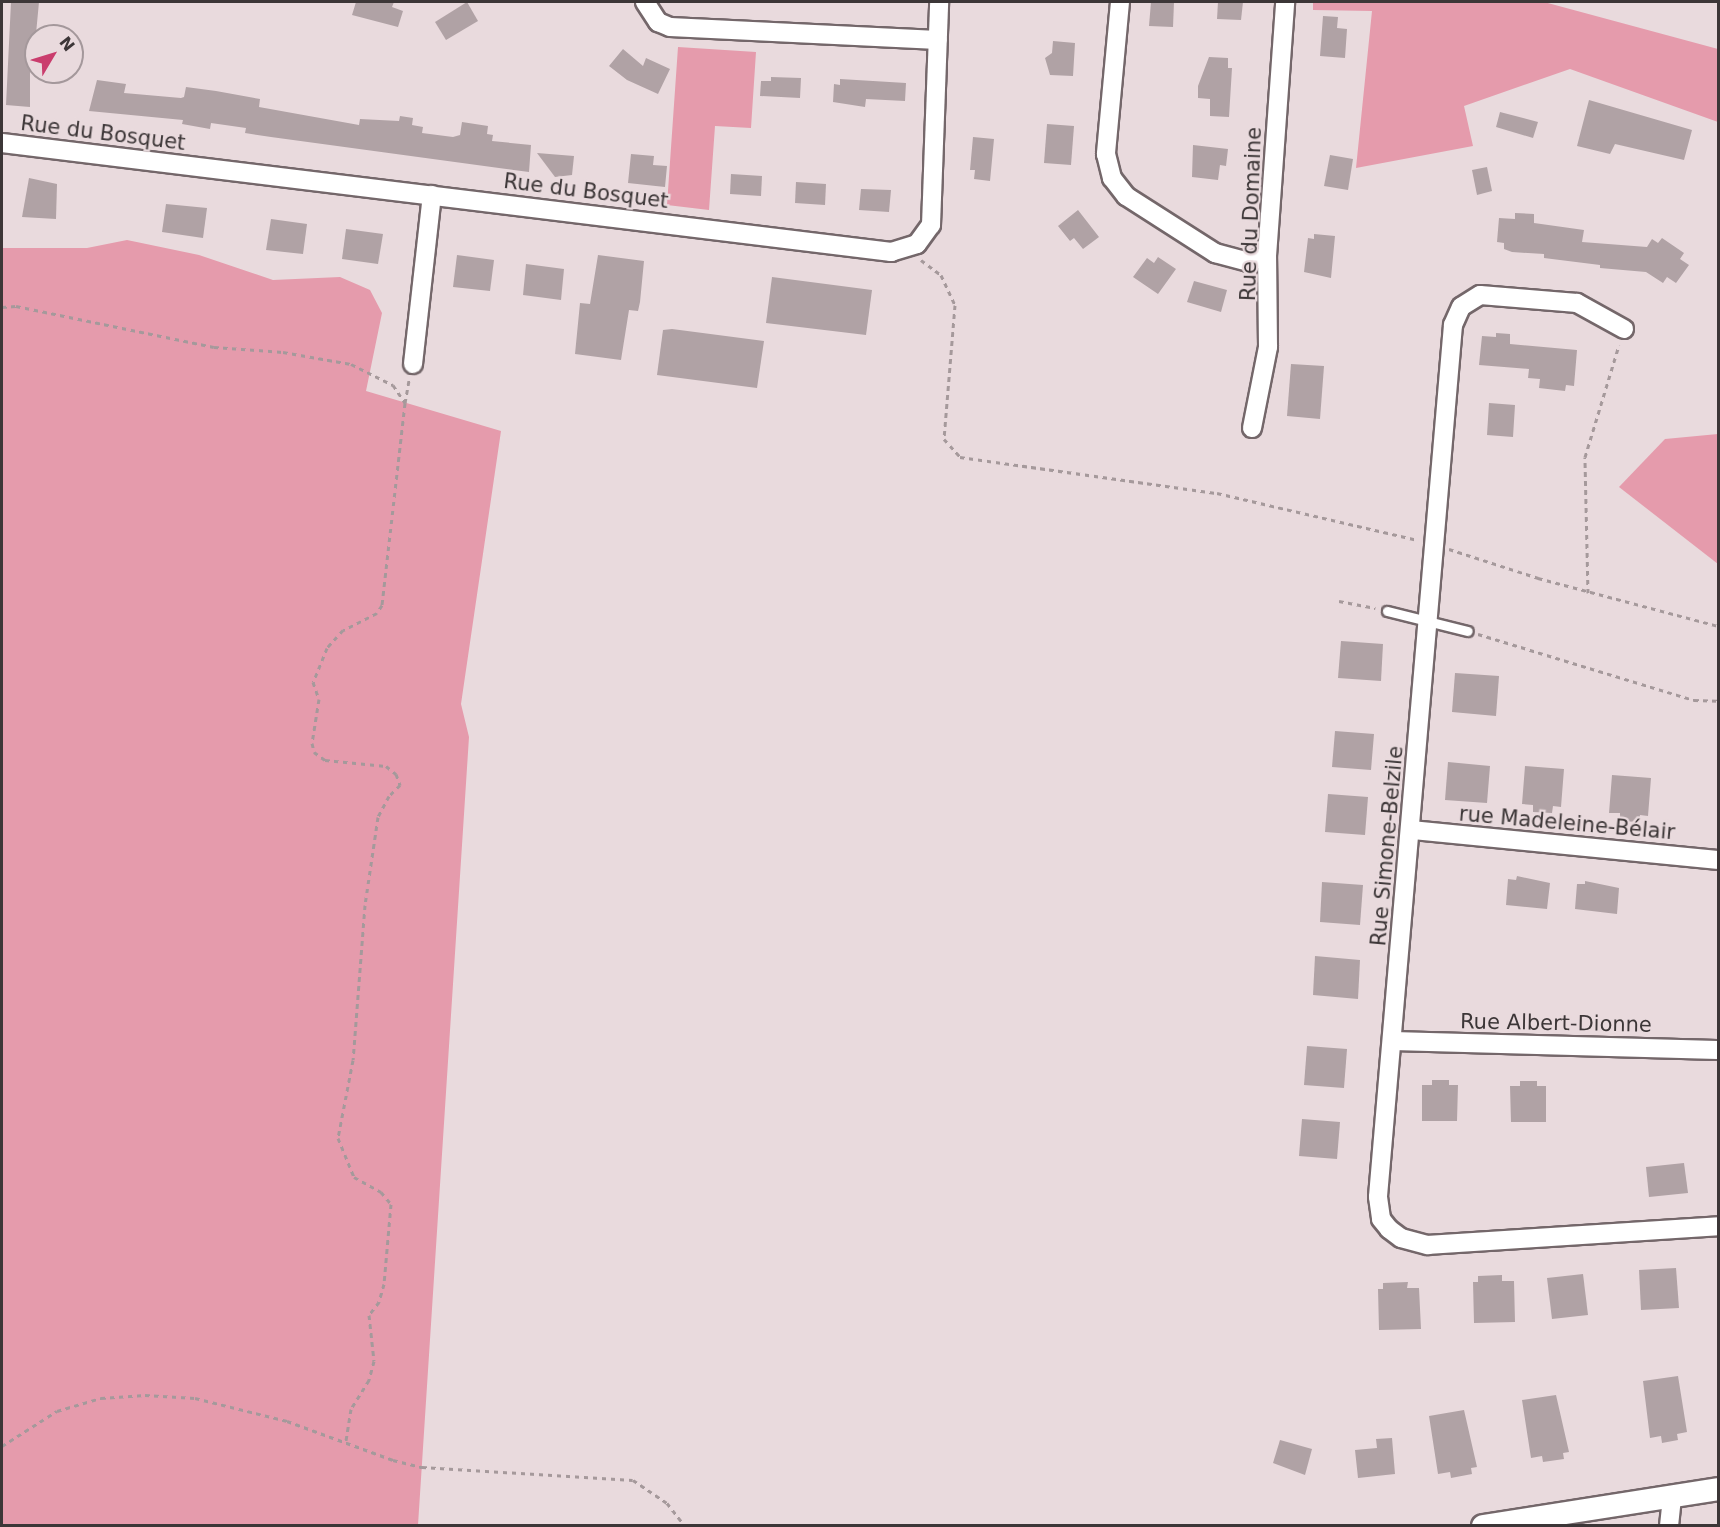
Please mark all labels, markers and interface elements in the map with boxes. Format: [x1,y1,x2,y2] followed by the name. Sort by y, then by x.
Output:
[24,24,84,84] north arrow
[55,33,79,55] text: N
[19,110,187,156] street label: Rue du Bosquet
[1235,126,1267,302] street label: Rue du Domaine
[502,168,670,214] street label: Rue du Bosquet
[1366,745,1408,947] street label: Rue Simone-Belzile
[1458,801,1676,845] street label: rue Madeleine-Bélair
[1460,1009,1652,1037] street label: Rue Albert-Dionne

